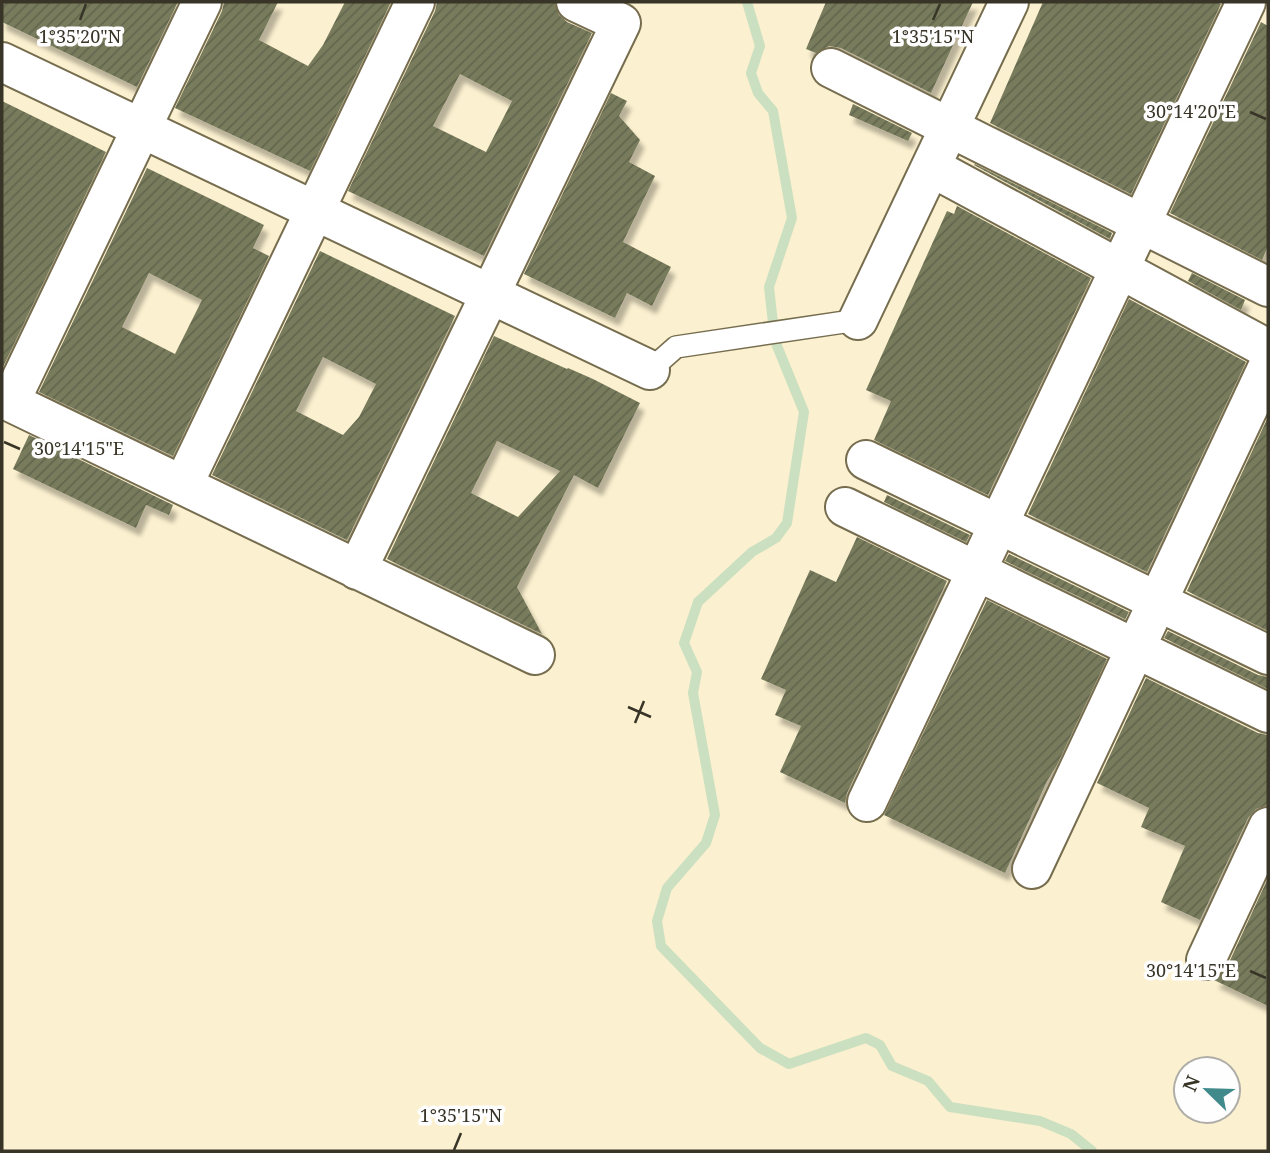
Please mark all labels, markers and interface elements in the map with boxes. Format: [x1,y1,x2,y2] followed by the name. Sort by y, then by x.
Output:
[39,24,122,48] text: 1°35'20"N
[892,24,975,48] text: 1°35'15"N
[1146,99,1236,123] text: 30°14'20"E
[34,436,124,460] text: 30°14'15"E
[1146,958,1236,982] text: 30°14'15"E
[1172,1055,1242,1125] north arrow
[1176,1071,1206,1095] text: N
[420,1103,503,1127] text: 1°35'15"N

